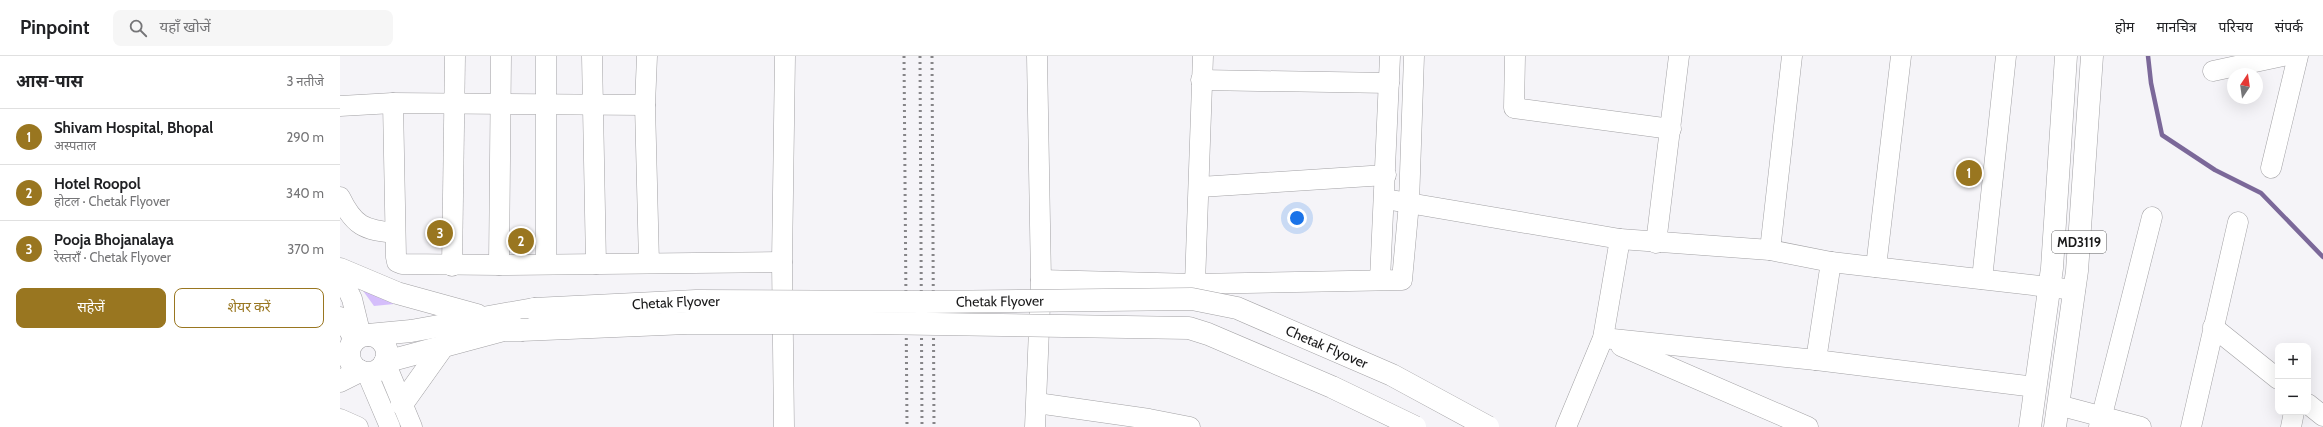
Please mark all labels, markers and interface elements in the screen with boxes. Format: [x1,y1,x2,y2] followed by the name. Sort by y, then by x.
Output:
[113,10,393,46] search box
[20,16,89,39] text: Pinpoint
[127,17,149,39] icon: search
[159,18,211,36] text: यहाँ खोजें
[2115,18,2134,36] text: होम
[2156,18,2197,36] text: मानचित्र
[2219,18,2253,36] text: परिचय
[2275,18,2303,36] text: संपर्क
[2227,68,2263,104] north arrow
[16,71,83,91] text: आस-पास
[286,73,324,89] text: 3 नतीजे
[54,119,213,137] text: Shivam Hospital, Bhopal
[27,129,31,145] text: 1
[286,129,324,145] text: 290 m
[54,137,96,153] text: अस्पताल
[1956,158,1982,188] pin: 1
[54,175,141,193] text: Hotel Roopol
[26,185,32,201] text: 2
[286,185,324,201] text: 340 m
[54,193,170,209] text: होटल · Chetak Flyover
[1287,208,1307,228] your location
[427,218,453,248] pin: 3
[508,226,534,256] pin: 2
[54,231,174,249] text: Pooja Bhojanalaya
[2052,231,2106,253] road number: MD3119
[25,241,33,257] text: 3
[287,241,324,257] text: 370 m
[54,249,171,265] text: रेस्तराँ · Chetak Flyover
[16,288,166,328] button: सहेजें
[174,288,324,328] button: शेयर करें
[632,292,720,313] street label: Chetak Flyover
[956,292,1044,311] street label: Chetak Flyover
[1283,321,1371,373] street label: Chetak Flyover
[2275,343,2311,415] map controls
[2275,343,2311,379] button: +
[2275,379,2311,415] button: −

